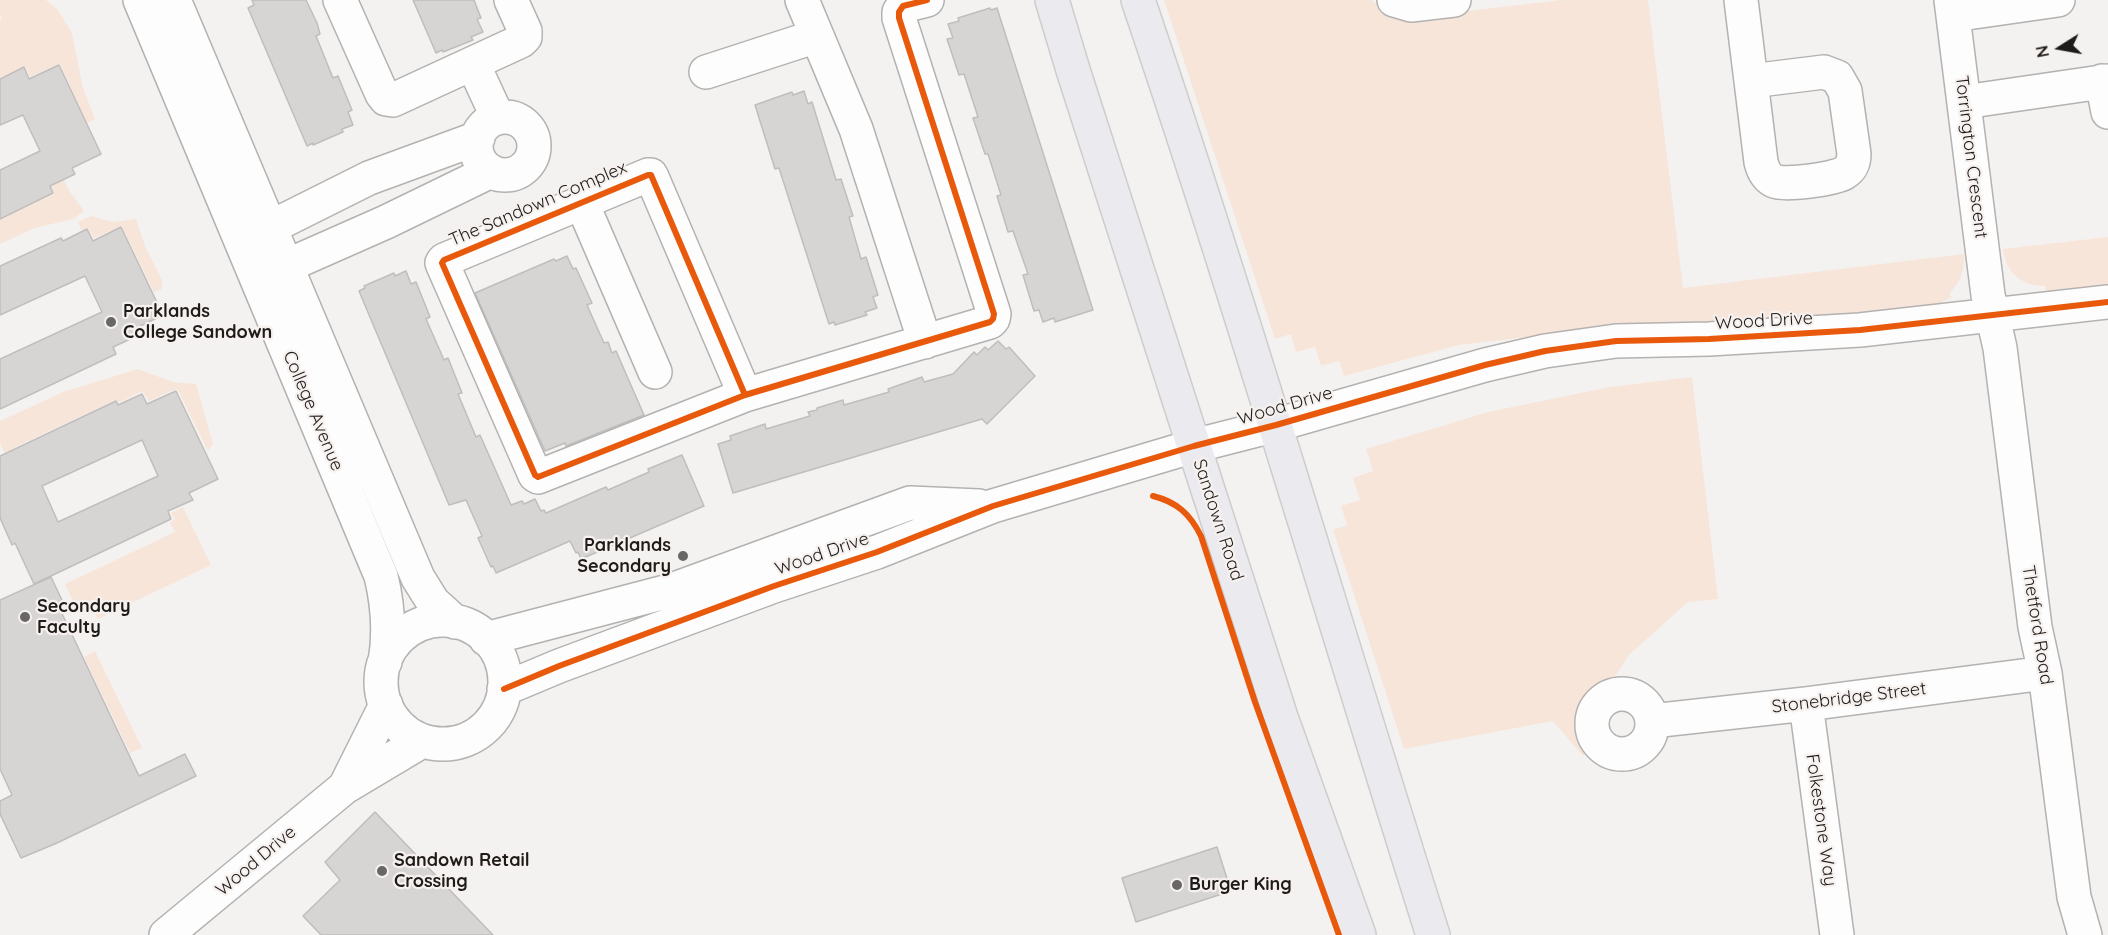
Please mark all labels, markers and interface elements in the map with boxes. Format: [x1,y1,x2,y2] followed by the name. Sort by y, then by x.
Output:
[2030,18,2090,78] north arrow
[2031,44,2053,59] text: N
[1950,74,1992,240] street label: Torrington Crescent
[446,157,630,251] street label: The Sandown Complex
[123,301,272,344] place label: Parklands College Sandown
[1714,308,1814,334] street label: Wood Drive
[104,315,118,329] marker: Parklands College Sandown
[278,348,348,474] street label: College Avenue
[1235,382,1335,430] street label: Wood Drive
[1188,456,1248,584] street label: Sandown Road
[772,528,872,580] street label: Wood Drive
[577,535,671,578] place label: Parklands Secondary
[676,549,690,563] marker: Parklands Secondary
[2017,564,2057,686] street label: Thetford Road
[37,596,131,638] place label: Secondary Faculty
[18,610,32,624] marker: Secondary Faculty
[1771,678,1927,718] street label: Stonebridge Street
[1801,752,1841,888] street label: Folkestone Way
[212,821,300,901] street label: Wood Drive
[394,850,530,892] place label: Sandown Retail Crossing
[375,864,389,878] marker: Sandown Retail Crossing
[1189,874,1292,896] place label: Burger King
[1170,878,1184,892] marker: Burger King

